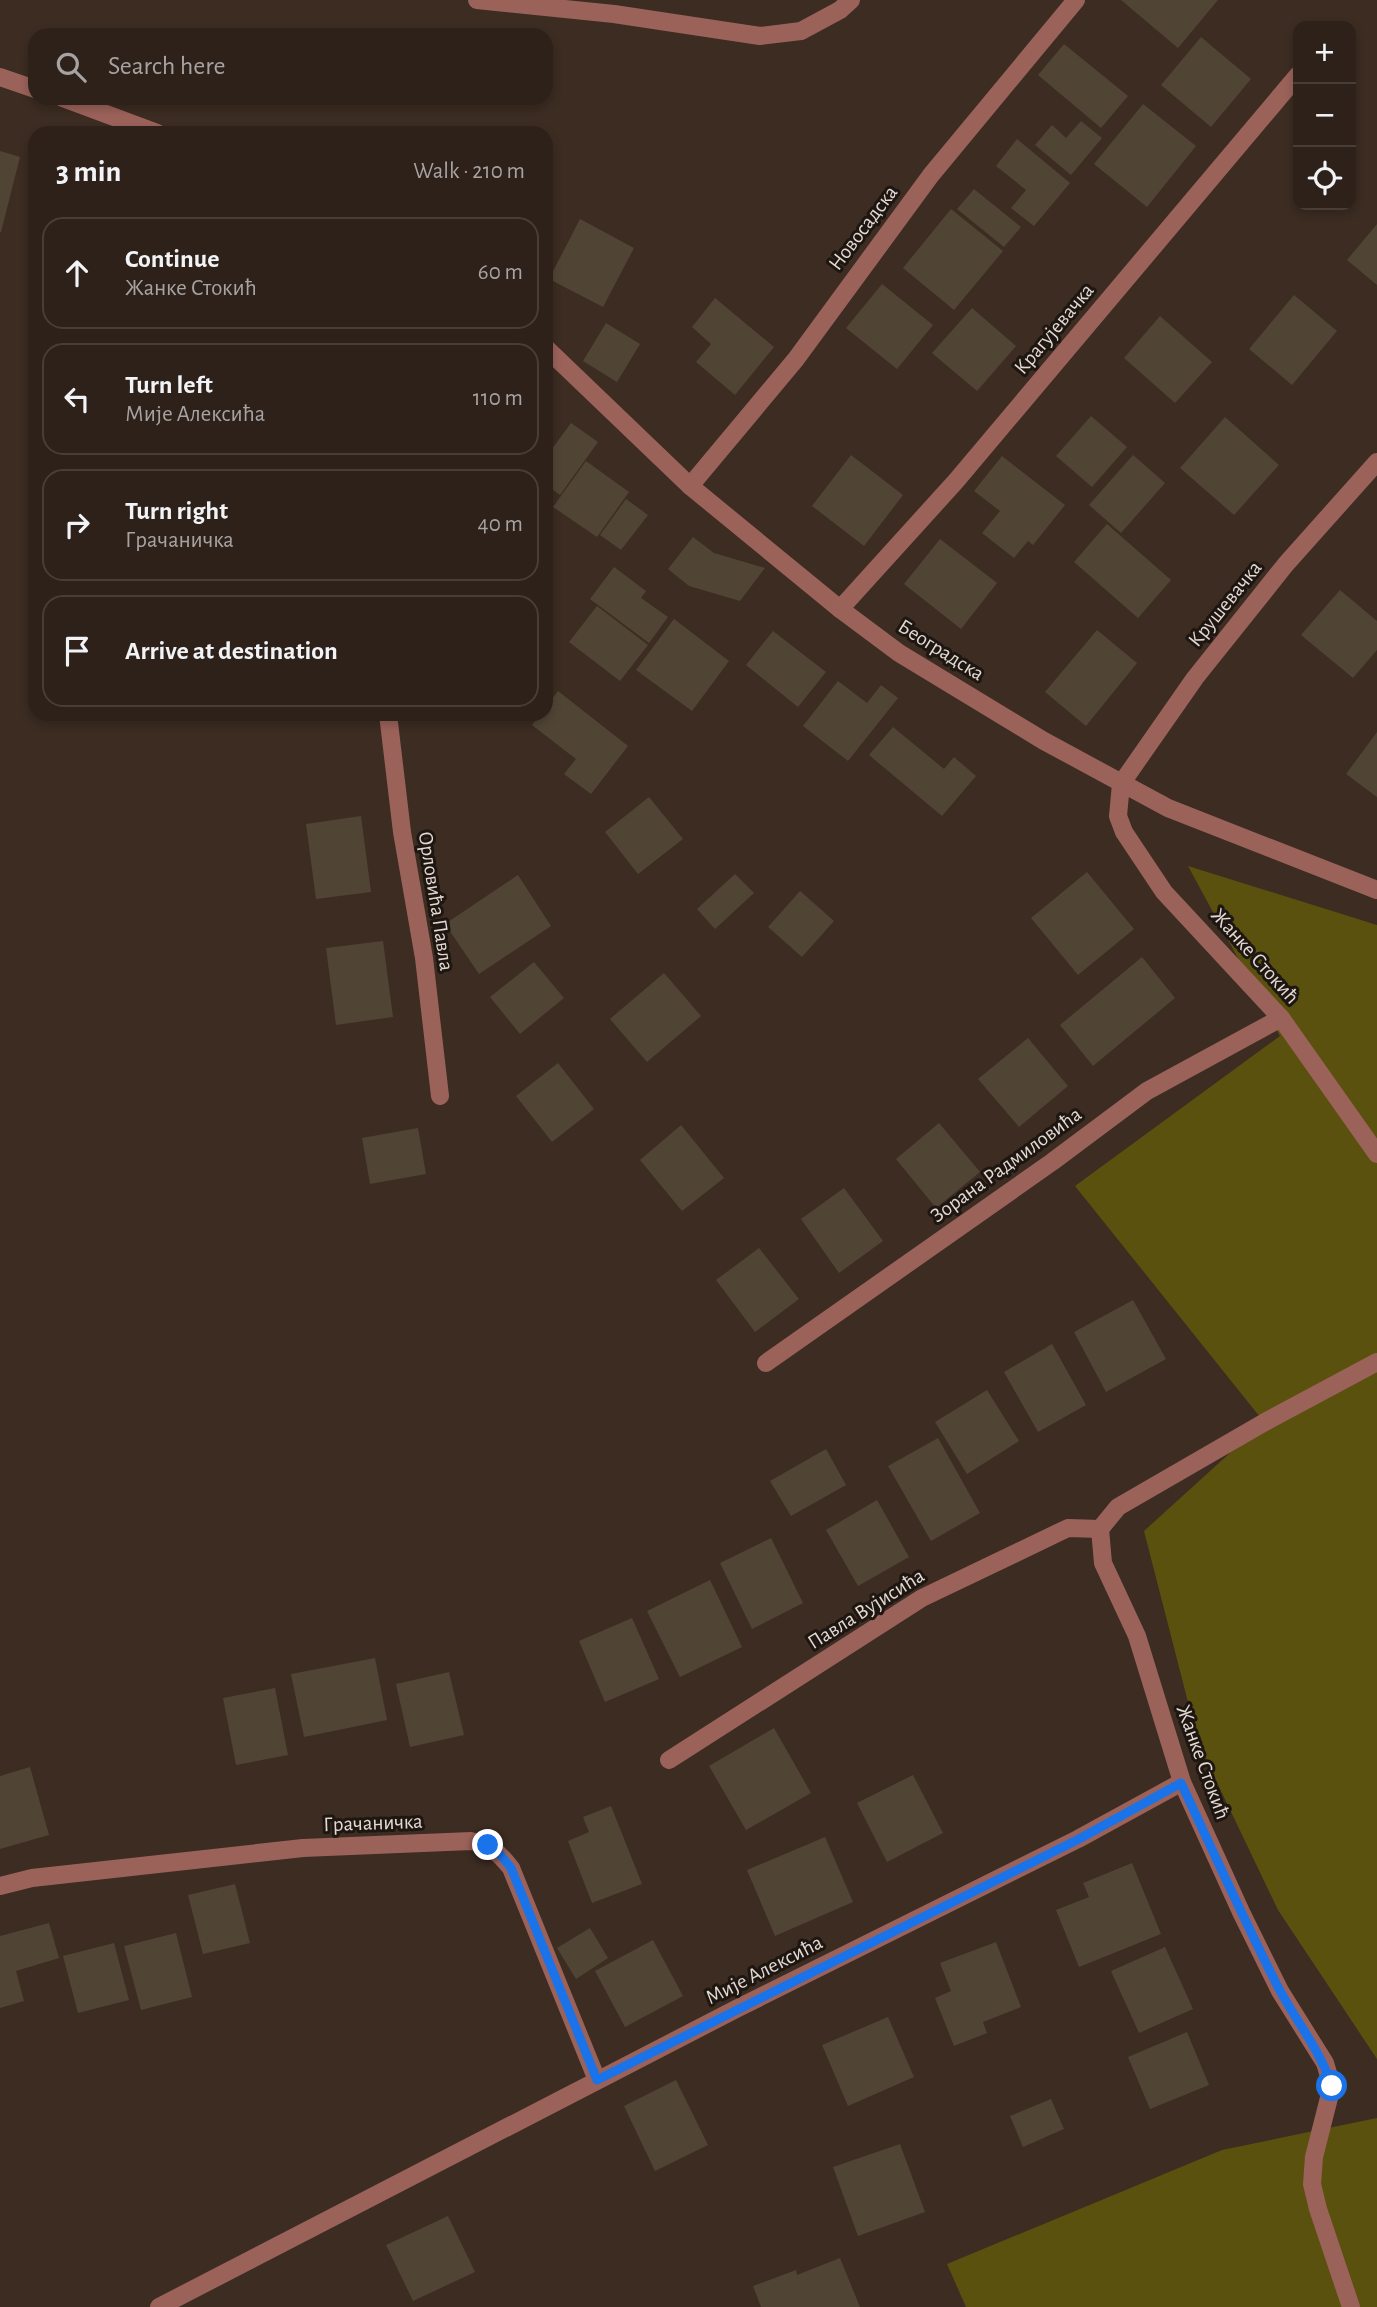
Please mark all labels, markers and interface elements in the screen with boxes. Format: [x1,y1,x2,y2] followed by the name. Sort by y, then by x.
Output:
[1293,21,1356,210] map controls
[1293,21,1356,84] button: +
[28,28,553,105] search box
[52,48,90,86] icon: search
[108,53,226,79] text: Search here
[1293,84,1356,147] button: −
[1293,147,1356,210] button: locate
[56,157,121,187] text: 3 min
[413,160,525,183] text: Walk · 210 m
[825,181,902,274] street label: Новосадска
[125,246,220,272] text: Continue
[58,254,96,292] icon: ahead
[478,261,523,284] text: 60 m
[125,277,257,300] text: Жанке Стокић
[1010,279,1098,378] street label: Крагујевачка
[125,372,213,398] text: Turn left
[58,380,96,418] icon: left
[473,387,523,410] text: 110 m
[125,403,265,426] text: Мије Алексића
[125,498,228,524] text: Turn right
[58,506,96,544] icon: right
[478,513,523,536] text: 40 m
[125,529,234,552] text: Грачаничка
[1184,557,1266,651] street label: Крушевачка
[894,615,988,685] street label: Београдска
[58,632,96,670] icon: arrive
[125,638,338,664] text: Arrive at destination
[415,830,457,973] street label: Орловића Павла
[1207,904,1303,1008] street label: Жанке Стокић
[927,1103,1086,1227] street label: Зорана Радмиловића
[804,1565,928,1653] street label: Павла Вујисића
[1173,1702,1233,1822] street label: Жанке Стокић
[323,1811,423,1835] street label: Грачаничка
[472,1829,503,1860] route end
[702,1931,826,2008] street label: Мије Алексића
[1316,2070,1347,2101] route start

